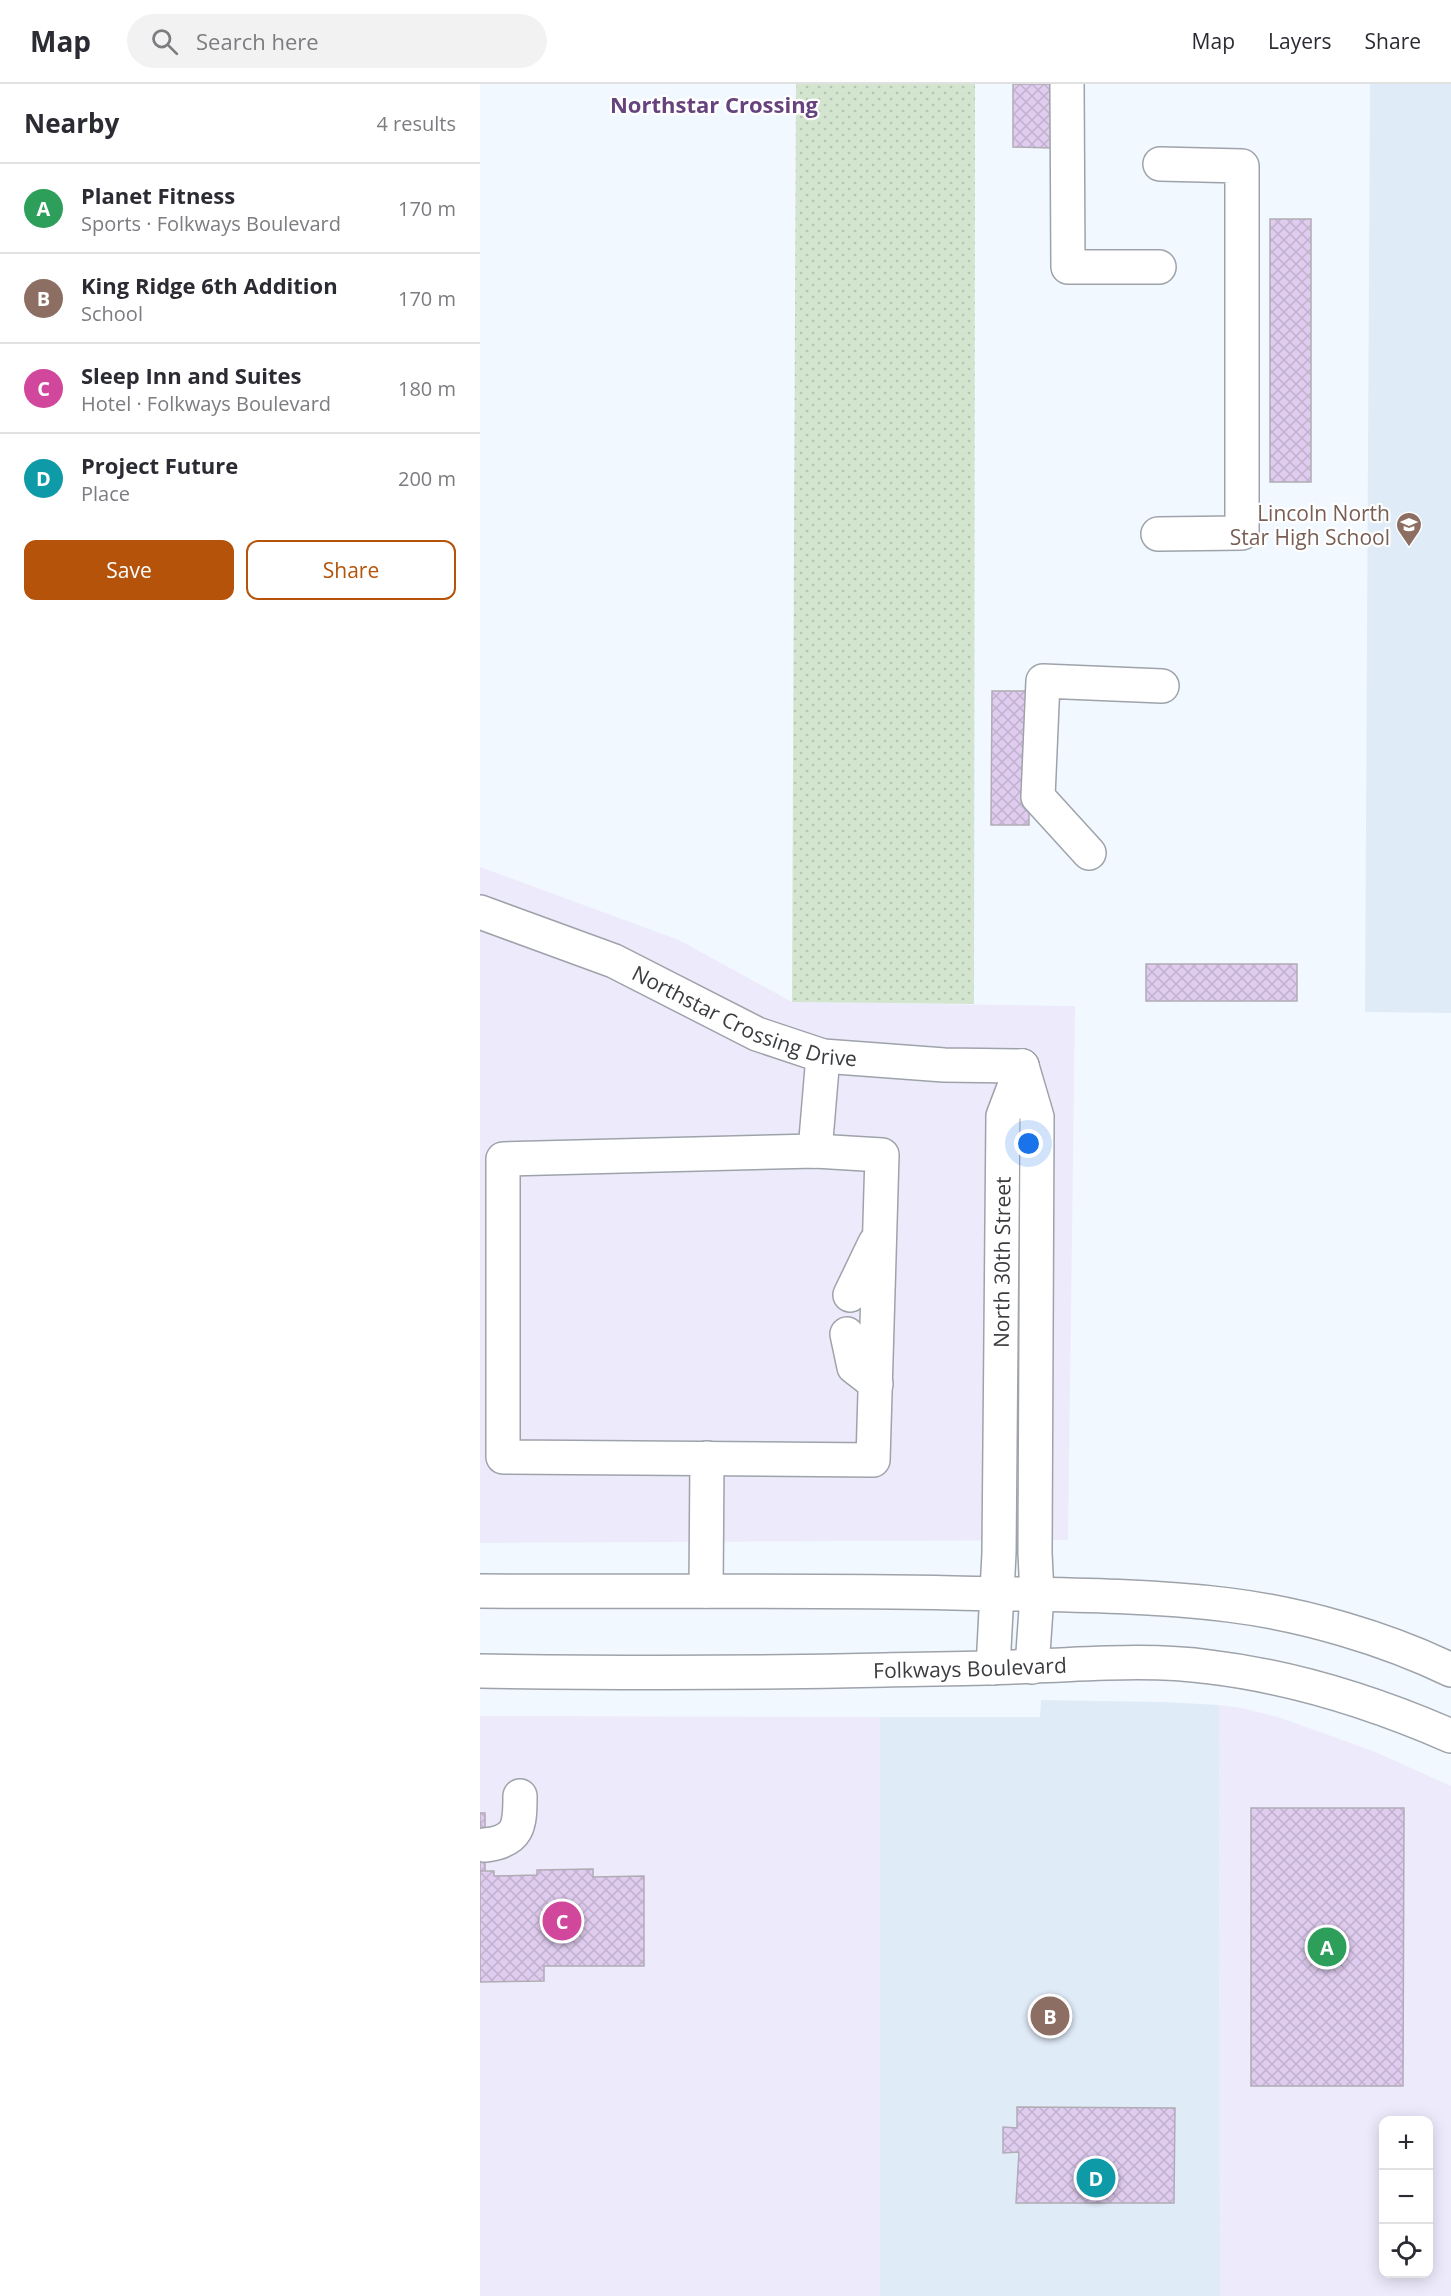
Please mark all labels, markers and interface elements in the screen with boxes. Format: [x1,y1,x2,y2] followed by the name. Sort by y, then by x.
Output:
[127,14,547,68] search box
[30,22,91,60] text: Map
[148,25,181,58] icon: search
[196,26,319,56] text: Search here
[1192,27,1235,55] text: Map
[1268,27,1332,55] text: Layers
[1365,27,1421,55] text: Share
[610,89,819,119] district label: Northstar Crossing
[24,105,119,141] text: Nearby
[376,110,456,137] text: 4 results
[81,180,235,210] text: Planet Fitness
[37,195,50,222] text: A
[398,195,456,222] text: 170 m
[81,210,341,237] text: Sports · Folkways Boulevard
[81,270,338,300] text: King Ridge 6th Addition
[37,285,50,312] text: B
[398,285,456,312] text: 170 m
[81,300,143,327] text: School
[81,360,302,390] text: Sleep Inn and Suites
[37,375,50,402] text: C
[398,375,456,402] text: 180 m
[81,390,331,417] text: Hotel · Folkways Boulevard
[81,450,238,480] text: Project Future
[36,465,51,492] text: D
[398,465,456,492] text: 200 m
[81,480,130,507] text: Place
[1230,499,1390,551] place label: Lincoln North Star High School
[1394,510,1424,548] school or university icon: Lincoln North Star High School
[24,540,234,600] button: Save
[246,540,456,600] button: Share
[628,959,858,1072] street label: Northstar Crossing Drive
[1014,1129,1043,1158] your location
[987,1176,1016,1348] street label: North 30th Street
[873,1651,1067,1684] street label: Folkways Boulevard
[542,1898,581,1944] pin: C
[1308,1924,1346,1970] pin: A
[1030,1994,1070,2038] pin: B
[1379,2116,1433,2278] map controls
[1379,2116,1433,2170] button: +
[1076,2156,1116,2200] pin: D
[1379,2170,1433,2224] button: −
[1379,2224,1433,2278] button: locate

